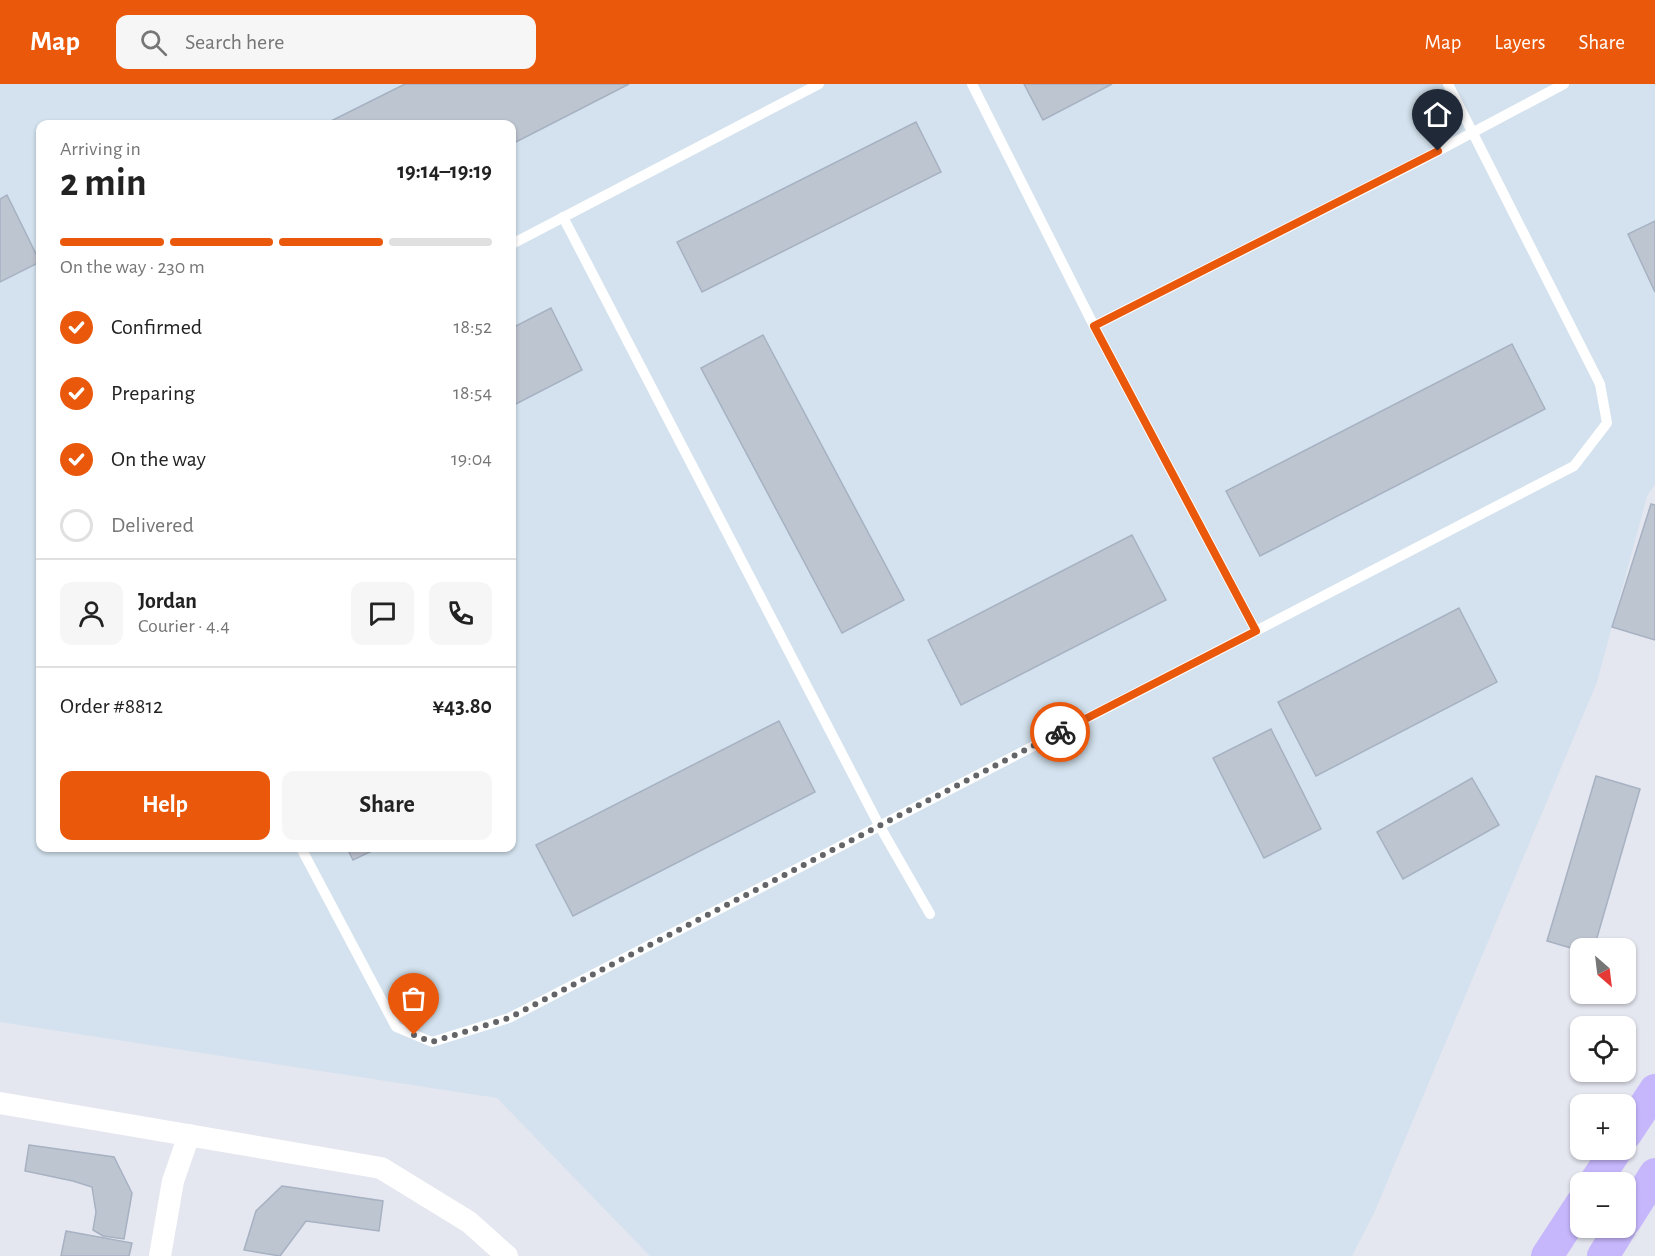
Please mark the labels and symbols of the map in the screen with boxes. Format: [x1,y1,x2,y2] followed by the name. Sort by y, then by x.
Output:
[1412,89,1463,151] pin
[1030,702,1090,762] courier
[1570,938,1636,1004] north arrow
[388,973,439,1035] pin

